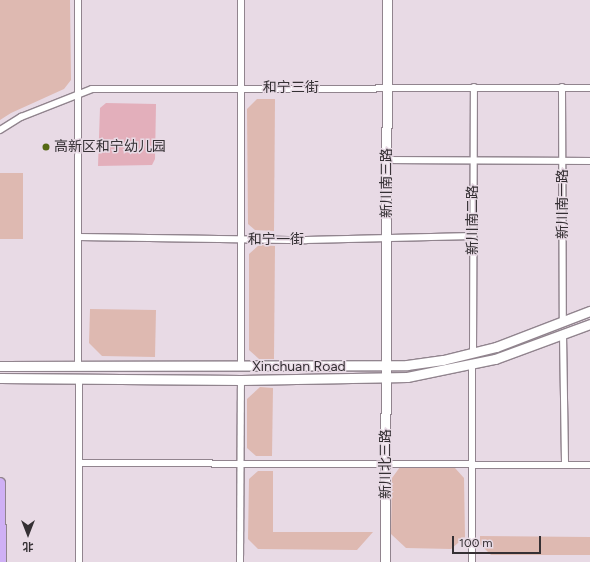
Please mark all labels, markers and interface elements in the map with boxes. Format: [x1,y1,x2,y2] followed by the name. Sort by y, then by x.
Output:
[263,80,319,96] street label: 和宁三街
[54,139,166,155] place label: 高新区和宁幼儿园
[41,142,51,152] marker: 高新区和宁幼儿园
[379,148,395,218] street label: 新川南三路
[555,169,571,239] street label: 新川南一路
[465,185,481,255] street label: 新川南二路
[248,232,304,248] street label: 和宁一街
[252,359,346,375] street label: Xinchuan Road
[378,429,394,499] street label: 新川北三路
[8,514,48,554] north arrow
[454,528,543,554] scale bar
[459,536,493,550] text: 100 m
[23,540,34,553] text: 北

